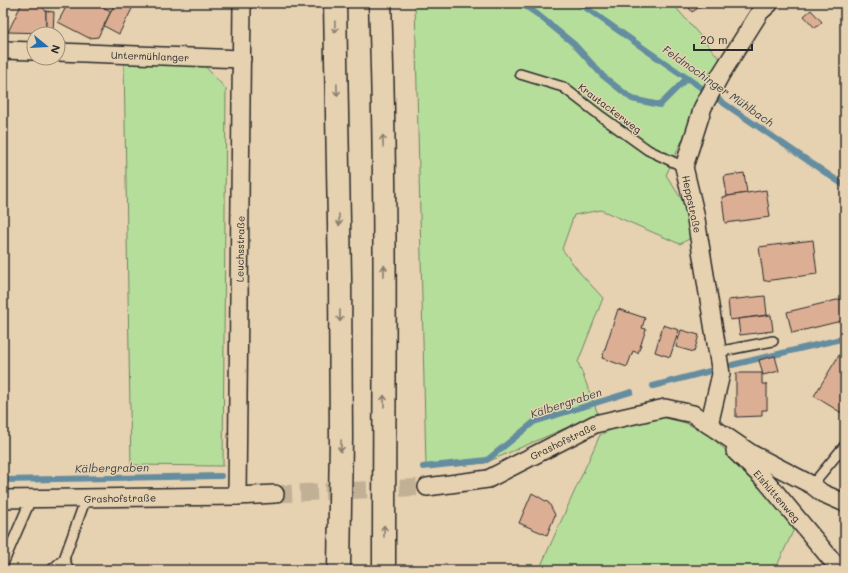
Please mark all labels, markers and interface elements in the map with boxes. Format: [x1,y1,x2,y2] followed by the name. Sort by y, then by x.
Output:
[331,20,339,33] one-way arrow
[26,26,66,66] north arrow
[694,26,752,52] scale bar
[700,31,728,47] text: 20 m
[660,41,777,130] water label: Feldmochinger Mühlbach
[48,43,64,56] text: N
[111,48,189,64] street label: Untermühlanger
[576,80,645,136] street label: Krautackerweg
[333,83,340,96] one-way arrow
[379,135,387,148] one-way arrow
[679,174,705,234] street label: Heppstraße
[335,213,343,226] one-way arrow
[232,216,248,282] street label: Leuchsstraße
[380,265,388,278] one-way arrow
[336,309,344,322] one-way arrow
[528,384,603,421] water label: Kälbergraben
[380,395,388,408] one-way arrow
[528,419,598,463] street label: Grashofstraße
[337,439,345,452] one-way arrow
[75,459,149,476] water label: Kälbergraben
[750,467,804,525] street label: Eishüttenweg
[84,490,156,506] street label: Grashofstraße
[380,525,388,538] one-way arrow

